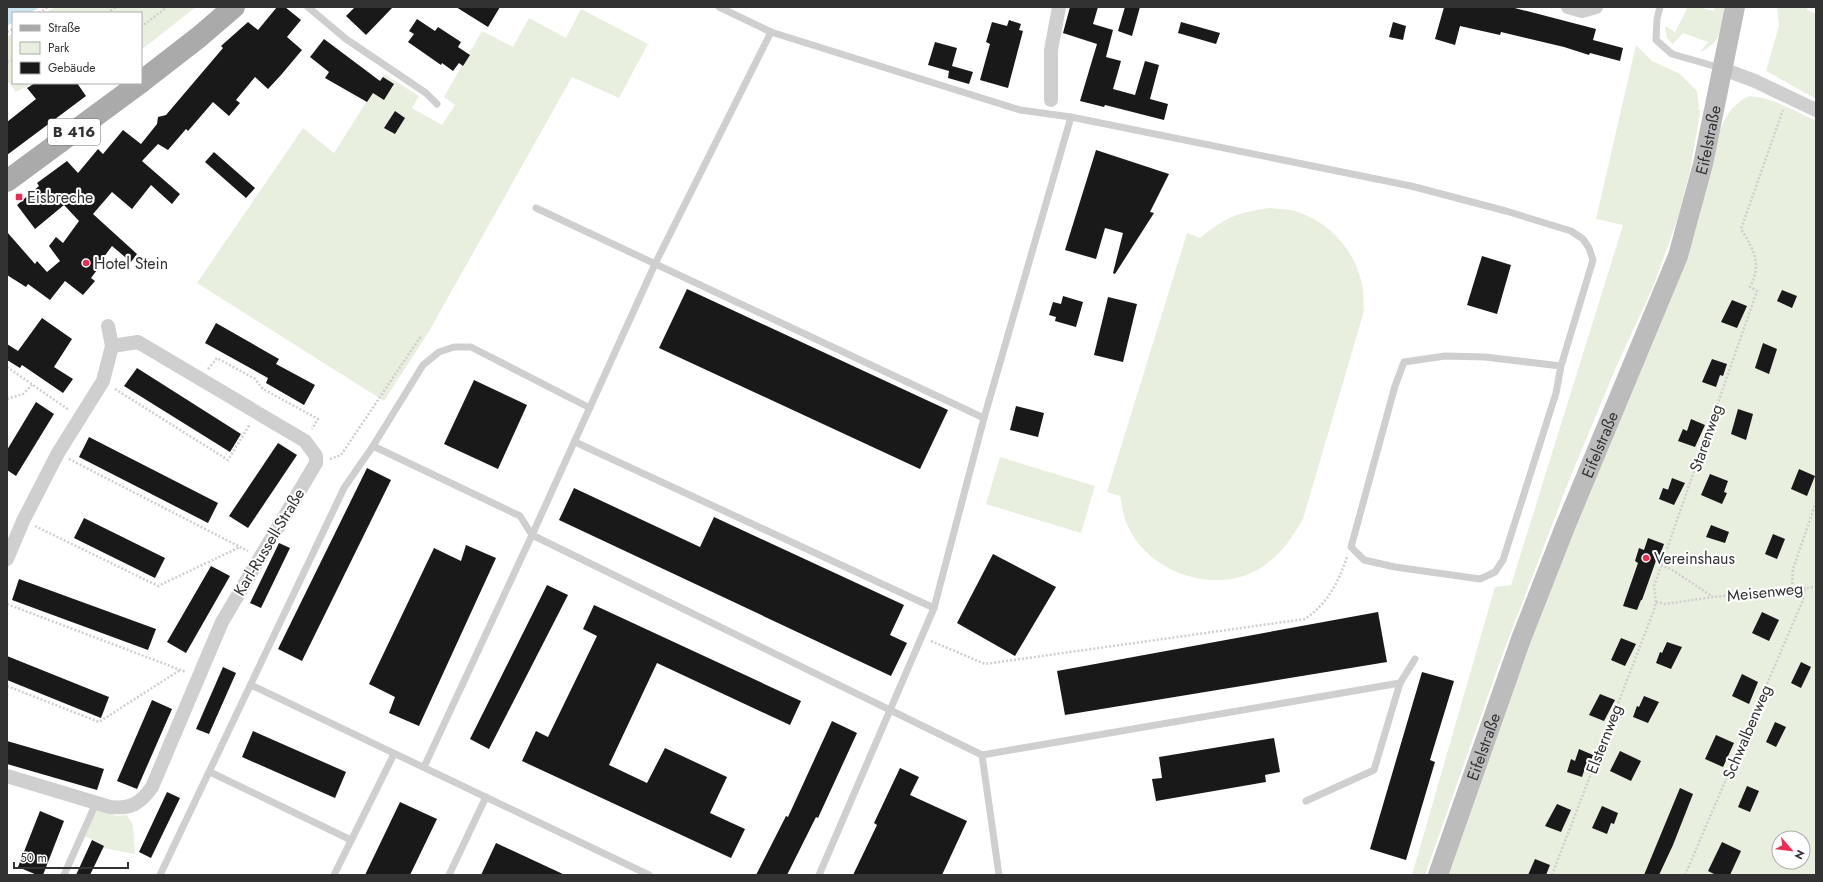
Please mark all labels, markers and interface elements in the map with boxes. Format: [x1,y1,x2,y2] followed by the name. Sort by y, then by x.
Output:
[12,12,142,84] legend
[48,19,80,37] text: Straße
[48,39,70,57] text: Park
[48,59,95,77] text: Gebäude
[1689,103,1726,177] street label: Eifelstraße
[48,119,100,145] road number: B 416
[27,186,93,209] place label: Eisbreche
[14,192,24,202] marker: Eisbreche
[94,252,168,275] place label: Hotel Stein
[81,258,91,268] marker: Hotel Stein
[1684,401,1728,475] street label: Starenweg
[1575,408,1624,481] street label: Eifelstraße
[228,484,310,600] street label: Karl-Russell-Straße
[1654,547,1735,570] place label: Vereinshaus
[1641,553,1651,563] marker: Vereinshaus
[1726,577,1804,607] street label: Meisenweg
[1717,681,1777,783] street label: Schwalbenweg
[1580,701,1628,777] street label: Elsternweg
[1461,710,1506,784] street label: Eifelstraße
[1771,830,1811,870] north arrow
[14,844,128,870] scale bar
[1791,847,1809,862] text: N
[20,849,47,867] text: 50 m

